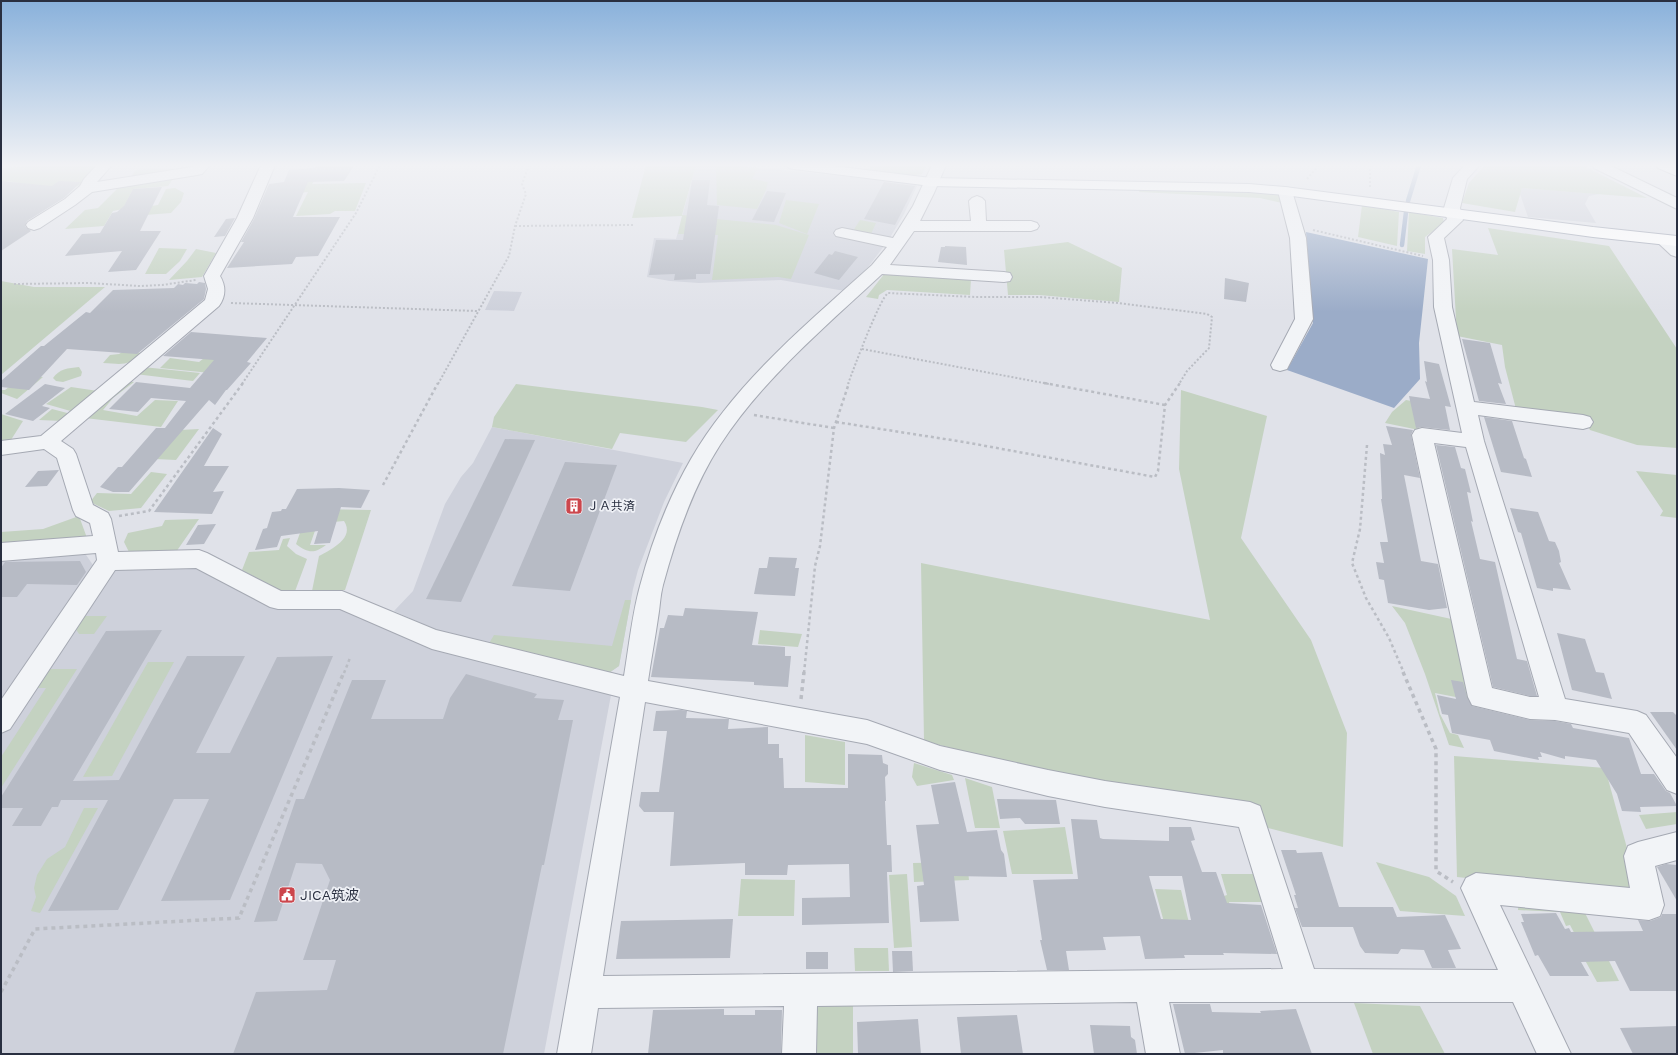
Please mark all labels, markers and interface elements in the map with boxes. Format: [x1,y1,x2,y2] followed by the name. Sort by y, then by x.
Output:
[564,496,584,516] building icon: ＪＡ共済
[587,499,635,513] place label: ＪＡ共済
[277,885,297,905] public building icon: JICA筑波
[300,887,359,903] place label: JICA筑波

